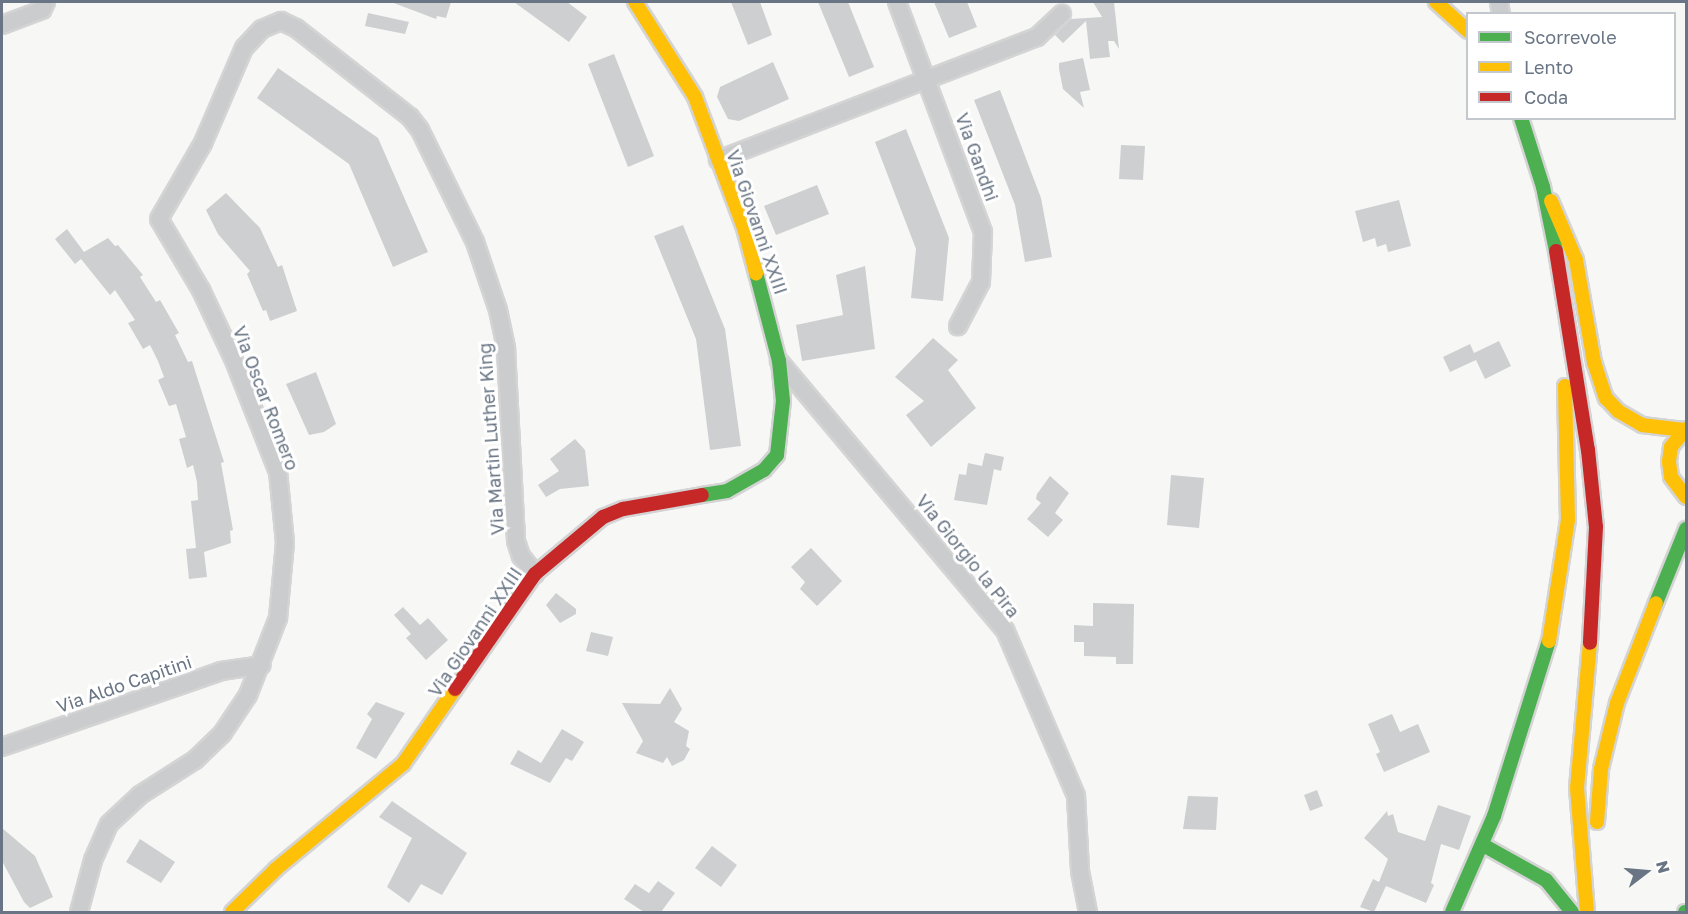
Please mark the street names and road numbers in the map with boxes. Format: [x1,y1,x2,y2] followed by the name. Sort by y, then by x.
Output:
[951,110,1003,204] street label: Via Gandhi
[722,147,792,297] street label: Via Giovanni XXIII
[229,323,303,473] street label: Via Oscar Romero
[474,342,508,536] street label: Via Martin Luther King
[912,490,1024,622] street label: Via Giorgio la Pira
[424,563,526,701] street label: Via Giovanni XXIII
[54,651,194,717] street label: Via Aldo Capitini

